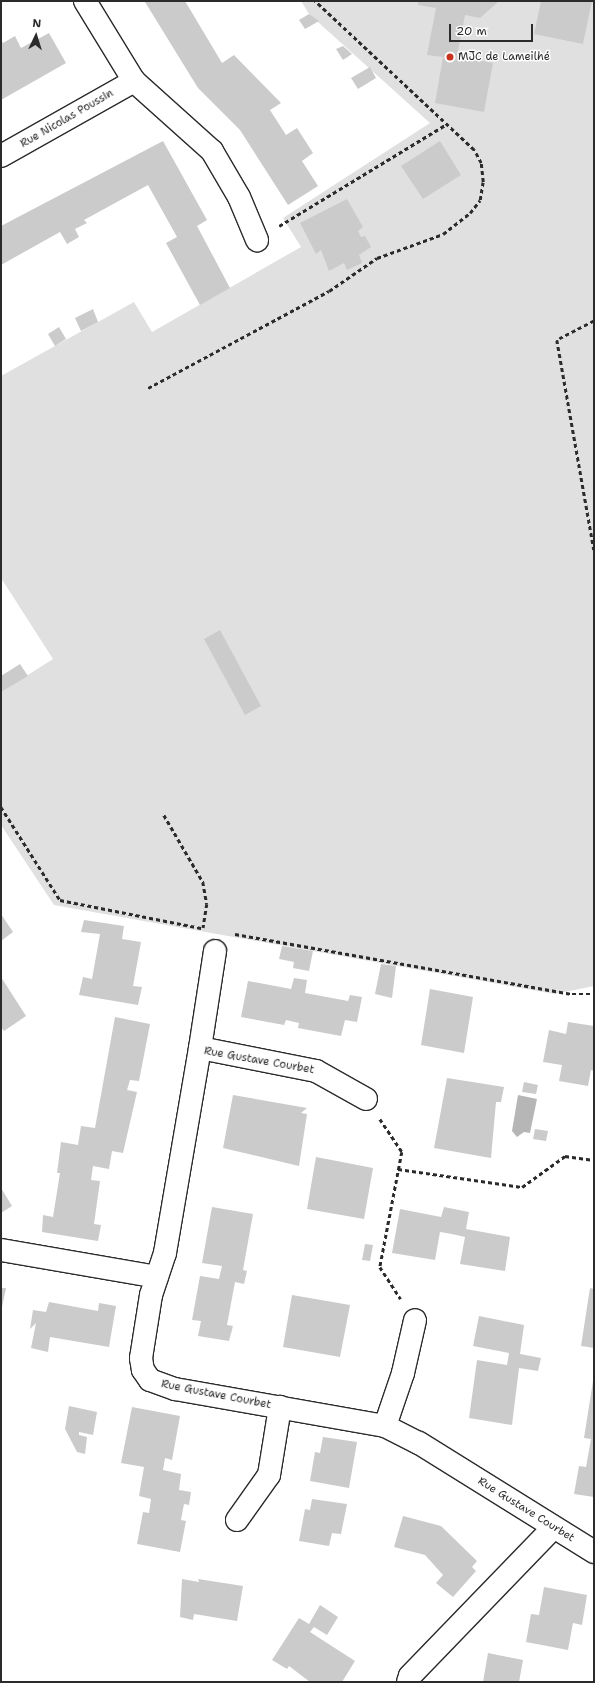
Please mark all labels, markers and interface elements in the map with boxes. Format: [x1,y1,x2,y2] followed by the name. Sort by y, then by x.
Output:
[16,16,56,56] north arrow
[32,16,42,31] text: N
[451,16,535,42] scale bar
[456,23,487,39] text: 20 m
[458,50,550,64] place label: MJC de Lameilhé
[445,52,455,62] marker: MJC de Lameilhé
[18,87,116,151] street label: Rue Nicolas Poussin
[203,1045,315,1077] street label: Rue Gustave Courbet
[160,1378,272,1412] street label: Rue Gustave Courbet
[475,1475,577,1545] street label: Rue Gustave Courbet

